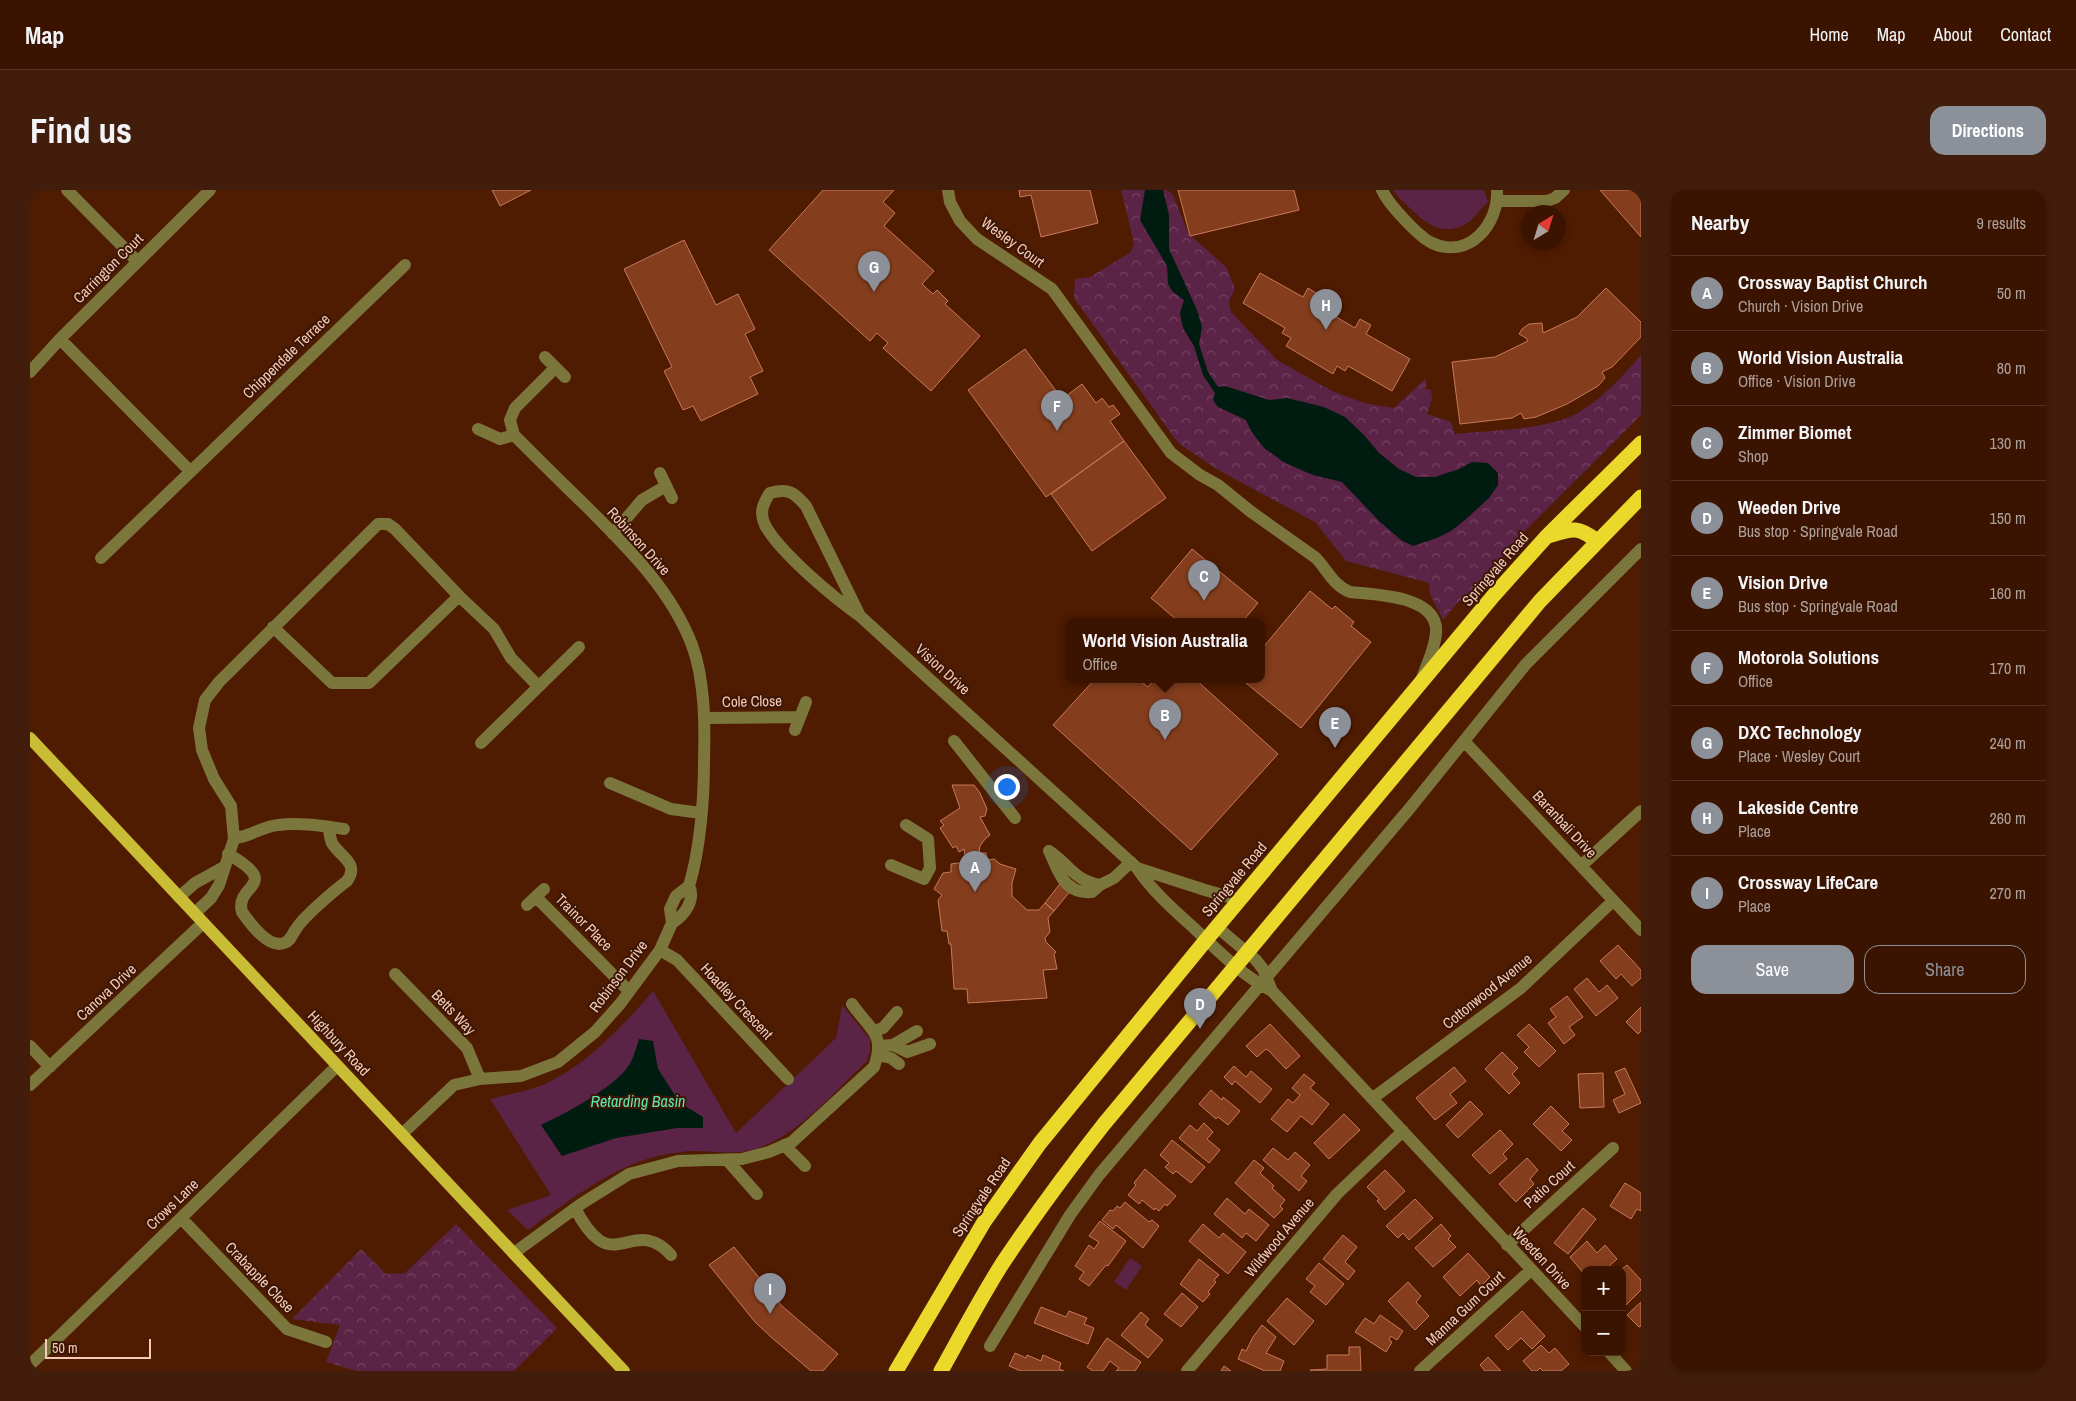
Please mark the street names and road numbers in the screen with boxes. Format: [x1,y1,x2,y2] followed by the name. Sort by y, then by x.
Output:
[977,212,1049,272] street label: Wesley Court
[68,228,148,308] street label: Carrington Court
[238,309,334,403] street label: Chippendale Terrace
[603,502,675,580] street label: Robinson Drive
[1457,528,1533,610] street label: Springvale Road
[911,639,975,699] street label: Vision Drive
[722,690,782,712] street label: Cole Close
[1528,786,1602,863] street label: Baranbali Drive
[1197,837,1271,921] street label: Springvale Road
[551,889,617,955] street label: Trainor Place
[584,935,652,1016] street label: Robinson Drive
[1438,948,1536,1034] street label: Cottonwood Avenue
[696,958,778,1044] street label: Hoadley Crescent
[71,959,141,1025] street label: Canova Drive
[427,985,481,1040] street label: Betts Way
[303,1006,375,1080] street label: Highbury Road
[947,1153,1015,1241] street label: Springvale Road
[1519,1155,1580,1213] street label: Patio Court
[141,1174,203,1234] street label: Crows Lane
[1239,1193,1319,1281] street label: Wildwood Avenue
[1508,1222,1577,1294] street label: Weeden Drive
[221,1237,299,1317] street label: Crabapple Close
[1421,1265,1510,1350] street label: Manna Gum Court

